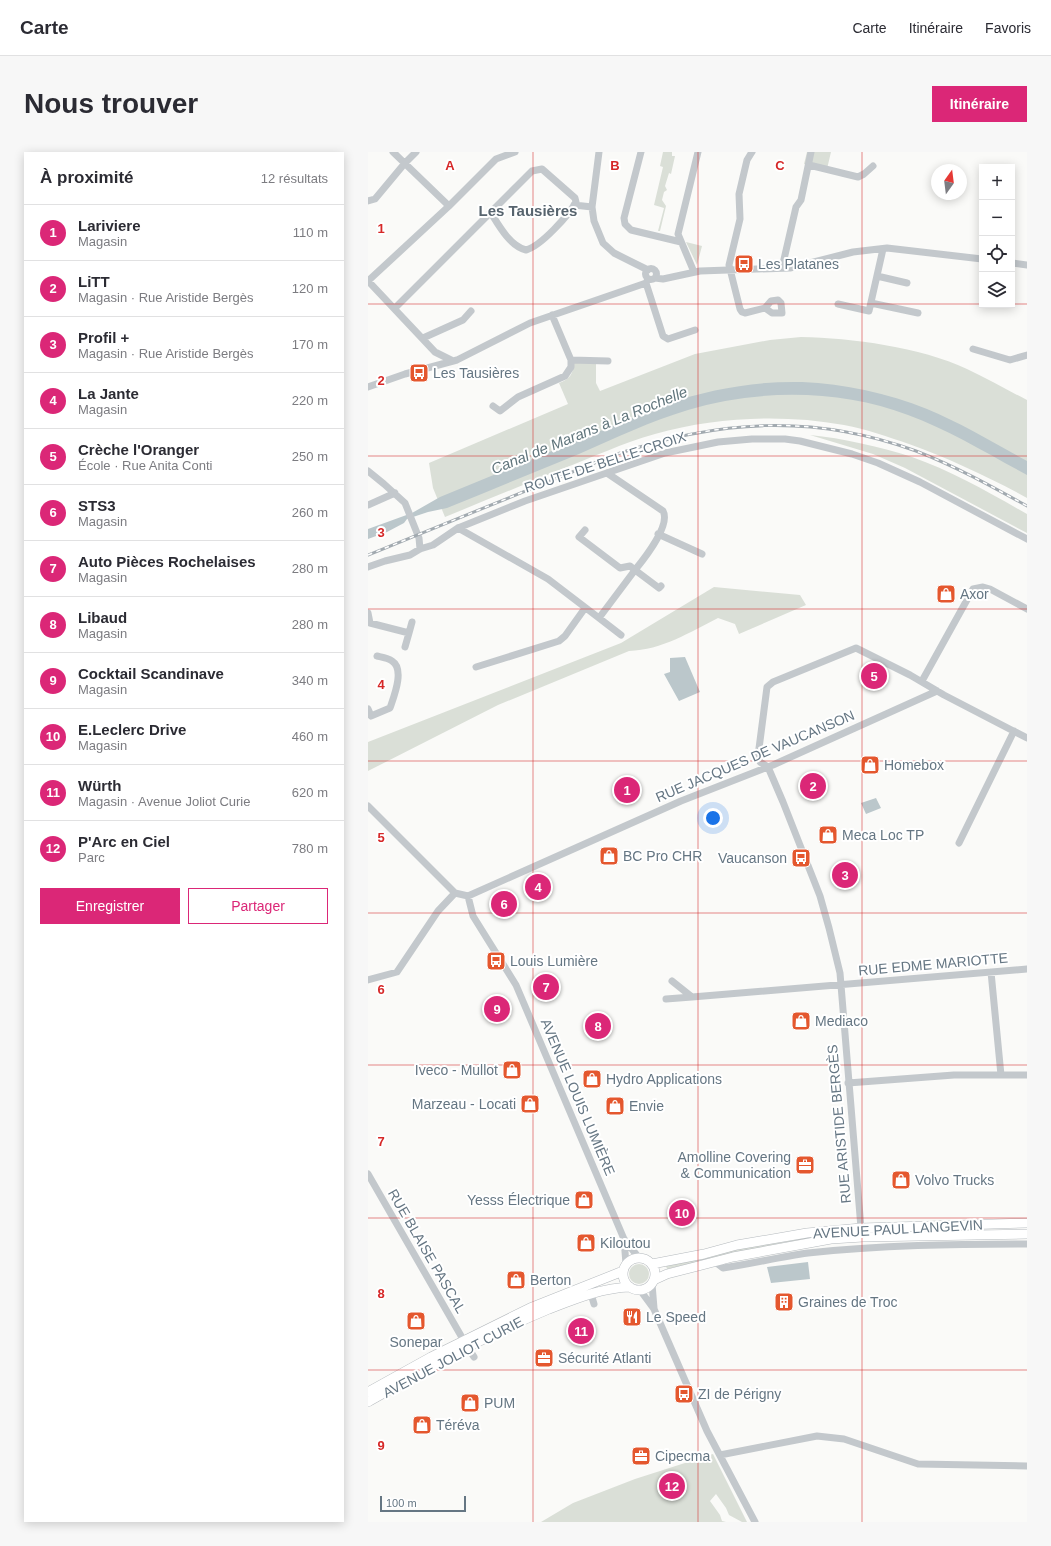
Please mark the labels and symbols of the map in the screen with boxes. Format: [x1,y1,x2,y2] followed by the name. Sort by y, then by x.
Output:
[445,158,455,173] text: A
[610,158,620,173] text: B
[775,158,785,173] text: C
[931,164,967,200] north arrow
[479,202,577,219] district label: Les Tausières
[377,221,385,236] text: 1
[733,253,755,275] bus stop icon: Les Platanes
[758,256,839,272] place label: Les Platanes
[408,362,430,384] bus stop icon: Les Tausières
[433,365,519,381] place label: Les Tausières
[377,373,385,388] text: 2
[488,383,690,477] water label: Canal de Marans à La Rochelle
[522,428,688,496] street label: ROUTE DE BELLE-CROIX
[377,525,385,540] text: 3
[935,583,957,605] shop icon: Axor
[960,586,989,602] place label: Axor
[861,661,887,691] pin: 5
[377,677,385,692] text: 4
[653,707,857,805] street label: RUE JACQUES DE VAUCANSON
[859,754,881,776] shop icon: Homebox
[884,757,944,773] place label: Homebox
[800,771,826,801] pin: 2
[614,775,640,805] pin: 1
[703,808,723,828] your location
[817,824,839,846] shop icon: Meca Loc TP
[842,827,924,843] place label: Meca Loc TP
[377,830,385,845] text: 5
[598,845,620,867] shop icon: BC Pro CHR
[790,847,812,869] bus stop icon: Vaucanson
[623,848,702,864] place label: BC Pro CHR
[718,850,787,866] place label: Vaucanson
[832,860,858,890] pin: 3
[525,872,551,902] pin: 4
[491,889,517,919] pin: 6
[858,949,1008,979] street label: RUE EDME MARIOTTE
[485,950,507,972] bus stop icon: Louis Lumière
[510,953,598,969] place label: Louis Lumière
[533,972,559,1002] pin: 7
[377,982,385,997] text: 6
[484,994,510,1024] pin: 9
[790,1010,812,1032] shop icon: Mediaco
[585,1011,611,1041] pin: 8
[815,1013,868,1029] place label: Mediaco
[538,1016,618,1178] street label: AVENUE LOUIS LUMIÈRE
[824,1044,854,1204] street label: RUE ARISTIDE BERGÈS
[501,1059,523,1081] shop icon: Iveco - Mullot
[415,1062,498,1078] place label: Iveco - Mullot
[581,1068,603,1090] shop icon: Hydro Applications
[606,1071,722,1087] place label: Hydro Applications
[519,1093,541,1115] shop icon: Marzeau - Locati
[604,1095,626,1117] shop icon: Envie
[412,1096,516,1112] place label: Marzeau - Locati
[629,1098,664,1114] place label: Envie
[377,1134,385,1149] text: 7
[677,1149,791,1181] place label: Amolline Covering & Communication
[794,1154,816,1176] office icon: Amolline Covering & Communication
[890,1169,912,1191] shop icon: Volvo Trucks
[915,1172,994,1188] place label: Volvo Trucks
[385,1186,469,1316] street label: RUE BLAISE PASCAL
[573,1189,595,1211] shop icon: Yesss Électrique
[467,1192,570,1208] place label: Yesss Électrique
[669,1198,695,1228] pin: 10
[813,1217,983,1241] street label: AVENUE PAUL LANGEVIN
[575,1232,597,1254] shop icon: Kiloutou
[600,1235,651,1251] place label: Kiloutou
[505,1269,527,1291] shop icon: Berton
[530,1272,571,1288] place label: Berton
[377,1286,385,1301] text: 8
[773,1291,795,1313] building icon: Graines de Troc
[798,1294,898,1310] place label: Graines de Troc
[621,1306,643,1328] restaurant icon: Le Speed
[646,1309,706,1325] place label: Le Speed
[405,1310,427,1332] shop icon: Sonepar
[380,1313,526,1401] street label: AVENUE JOLIOT CURIE
[568,1316,594,1346] pin: 11
[390,1334,443,1350] place label: Sonepar
[533,1347,555,1369] office icon: Sécurité Atlanti
[558,1350,651,1366] place label: Sécurité Atlanti
[673,1383,695,1405] bus stop icon: ZI de Périgny
[698,1386,781,1402] place label: ZI de Périgny
[459,1392,481,1414] shop icon: PUM
[484,1395,515,1411] place label: PUM
[411,1414,433,1436] shop icon: Téréva
[436,1417,480,1433] place label: Téréva
[377,1438,385,1453] text: 9
[630,1445,652,1467] office icon: Cipecma
[655,1448,710,1464] place label: Cipecma
[659,1471,685,1501] pin: 12
[380,1494,466,1513] scale bar

